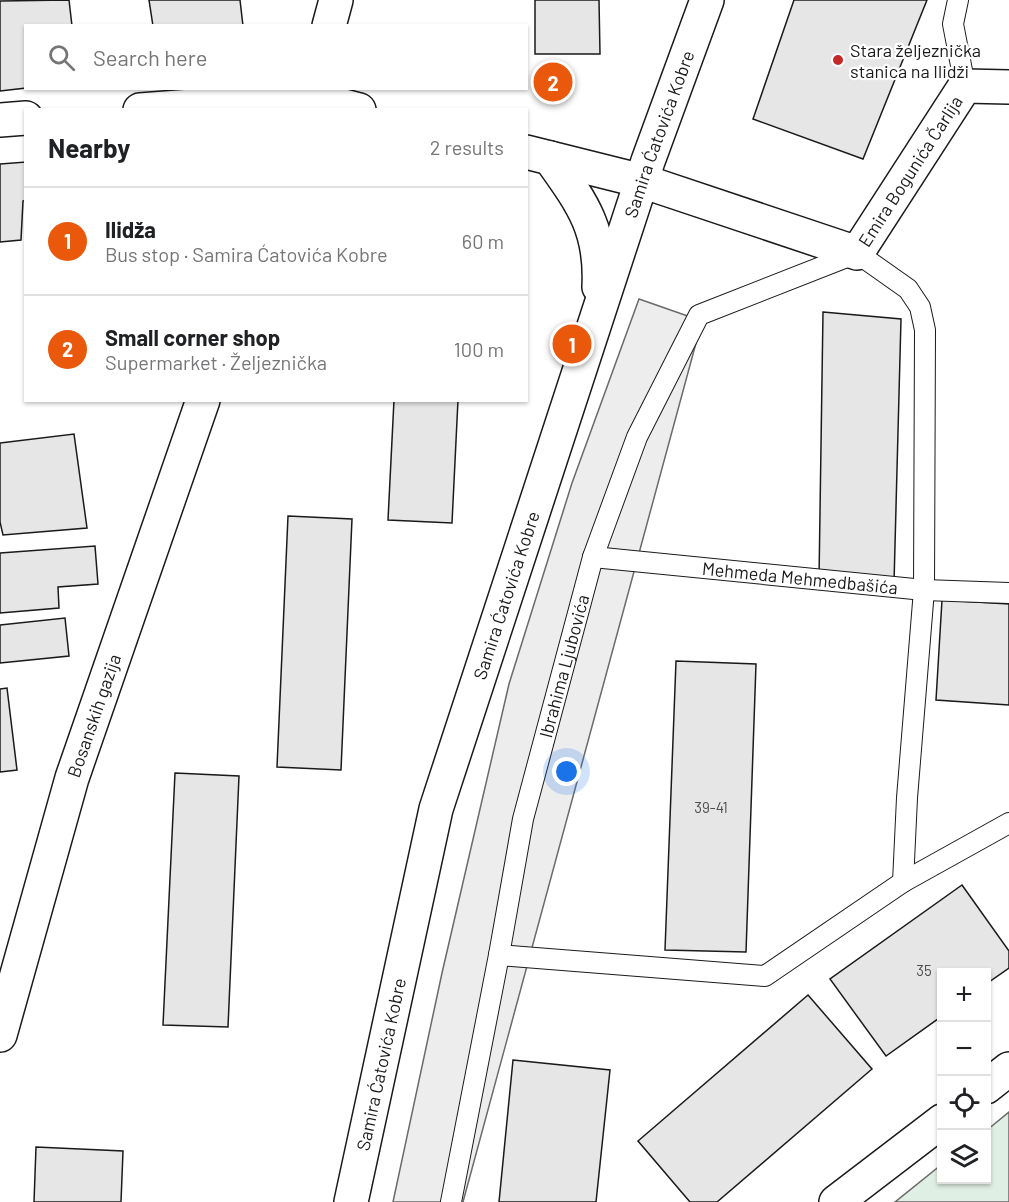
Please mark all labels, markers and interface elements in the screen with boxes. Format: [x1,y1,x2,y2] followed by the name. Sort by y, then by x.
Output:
[24,24,528,90] search box
[850,39,981,82] place label: Stara željeznička stanica na Ilidži
[45,41,78,74] icon: search
[93,44,207,70] text: Search here
[619,47,699,220] street label: Samira Ćatovića Kobre
[831,53,845,67] marker: Stara željeznička stanica na Ilidži
[534,60,572,104] pin: 2
[853,91,967,251] street label: Emira Bogunića Čarlija
[48,132,130,163] text: Nearby
[430,135,504,159] text: 2 results
[105,216,156,242] text: Ilidža
[64,229,71,253] text: 1
[462,229,504,253] text: 60 m
[105,242,388,266] text: Bus stop · Samira Ćatovića Kobre
[552,322,592,366] pin: 1
[105,324,280,350] text: Small corner shop
[62,337,73,361] text: 2
[454,337,504,361] text: 100 m
[105,350,327,374] text: Supermarket · Željeznička
[468,508,544,682] street label: Samira Ćatovića Kobre
[701,557,899,598] street label: Mehmeda Mehmedbašića
[534,592,594,740] street label: Ibrahima Ljubovića
[62,651,125,780] street label: Bosanskih gazija
[552,757,581,786] your location
[694,798,728,816] house number: 39-41
[916,961,932,979] house number: 35
[937,968,991,1184] map controls
[937,968,991,1022] button: +
[351,976,410,1153] street label: Samira Ćatovića Kobre
[937,1022,991,1076] button: −
[937,1076,991,1130] button: locate
[937,1130,991,1184] button: layers

